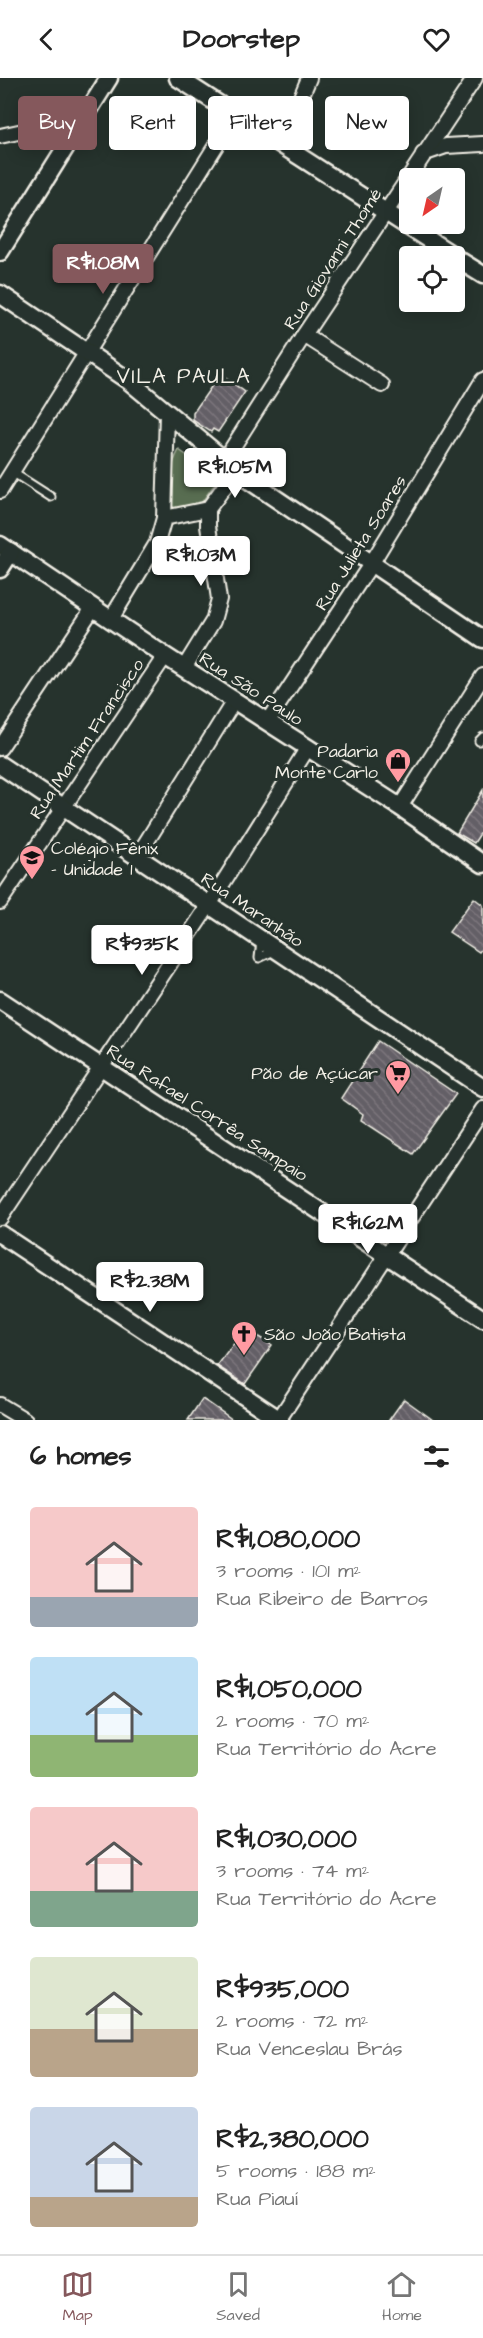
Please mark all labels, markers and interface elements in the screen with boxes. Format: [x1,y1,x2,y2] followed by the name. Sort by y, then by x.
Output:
[183,20,300,58] text: Doorstep
[30,23,63,56] icon: back
[420,23,453,56] icon: heart
[18,96,97,150] chip: Buy
[109,96,196,150] chip: Rent
[208,96,313,150] chip: Filters
[325,96,409,150] chip: New
[399,168,465,234] north arrow
[399,168,465,312] map controls
[278,183,388,335] street label: Rua Giovanni Thomé
[48,244,158,295] pin: R$1.08M
[399,246,465,312] button: locate
[67,249,139,277] text: R$1.08M
[117,362,251,391] district label: VILA PAULA
[180,448,290,499] pin: R$1.05M
[198,453,272,481] text: R$1.05M
[309,470,413,616] street label: Rua Julieta Soares
[146,536,256,587] pin: R$1.03M
[166,541,236,569] text: R$1.03M
[194,646,308,732] street label: Rua São Paulo
[24,654,150,824] street label: Rua Martim Francisco
[275,739,378,785] place label: Padaria Monte Carlo
[383,746,413,784] shop icon: Padaria Monte Carlo
[51,836,159,882] place label: Colégio Fênix - Unidade 1
[17,843,47,881] school or university icon: Colégio Fênix - Unidade 1
[196,866,308,954] street label: Rua Maranhão
[93,925,191,976] pin: R$935K
[105,930,179,958] text: R$935K
[101,1038,313,1188] street label: Rua Rafael Corrêa Sampaio
[383,1058,413,1096] supermarket icon: Pão de Açúcar
[251,1061,378,1086] place label: Pão de Açúcar
[313,1204,423,1255] pin: R$1.62M
[332,1209,404,1237] text: R$1.62M
[95,1262,205,1313] pin: R$2.38M
[110,1267,190,1295] text: R$2.38M
[229,1319,259,1357] church icon: São João Batista
[264,1322,406,1347] place label: São João Batista
[30,1438,132,1474] text: 6 homes
[420,1440,453,1473] icon: filters
[216,1521,360,1557] text: R$1,080,000
[78,1531,150,1603] icon: home
[216,1557,361,1585] text: 3 rooms · 101 m²
[216,1585,428,1613] text: Rua Ribeiro de Barros
[216,1671,362,1707] text: R$1,050,000
[78,1681,150,1753] icon: home
[216,1707,369,1735] text: 2 rooms · 70 m²
[216,1735,436,1763] text: Rua Território do Acre
[216,1821,357,1857] text: R$1,030,000
[78,1831,150,1903] icon: home
[216,1857,369,1885] text: 3 rooms · 74 m²
[216,1885,436,1913] text: Rua Território do Acre
[216,1971,349,2007] text: R$935,000
[78,1981,150,2053] icon: home
[216,2007,368,2035] text: 2 rooms · 72 m²
[216,2035,402,2063] text: Rua Venceslau Brás
[216,2121,369,2157] text: R$2,380,000
[78,2131,150,2203] icon: home
[216,2157,376,2185] text: 5 rooms · 188 m²
[216,2185,298,2213] text: Rua Piauí
[61,2268,94,2326] tab: Map
[216,2268,260,2326] tab: Saved
[382,2268,422,2326] tab: Home

